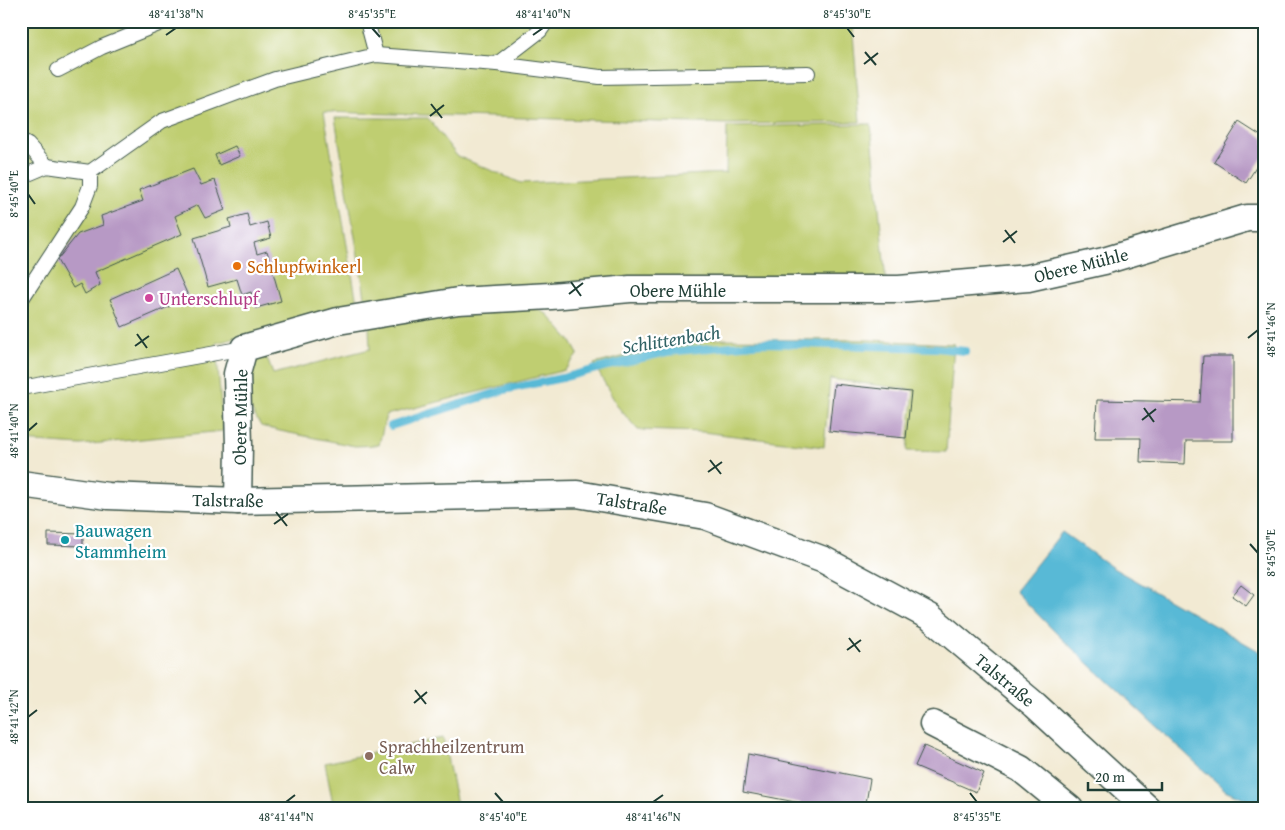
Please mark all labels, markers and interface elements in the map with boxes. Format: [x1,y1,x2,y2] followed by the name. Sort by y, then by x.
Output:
[148,5,204,22] text: 48°41'38"N
[348,5,396,22] text: 8°45'35"E
[515,5,571,22] text: 48°41'40"N
[823,5,871,22] text: 8°45'30"E
[5,170,22,218] text: 8°45'40"E
[1031,240,1131,290] street label: Obere Mühle
[247,253,362,280] place label: Schlupfwinkerl
[231,260,243,272] marker: Schlupfwinkerl
[630,277,726,304] street label: Obere Mühle
[159,285,261,312] place label: Unterschlupf
[143,292,155,304] marker: Unterschlupf
[1262,302,1279,358] text: 48°41'46"N
[620,317,723,361] water label: Schlittenbach
[226,369,254,465] street label: Obere Mühle
[5,403,22,459] text: 48°41'40"N
[595,484,669,522] street label: Talstraße
[192,486,264,514] street label: Talstraße
[75,517,167,565] place label: Bauwagen Stammheim
[1262,529,1279,577] text: 8°45'30"E
[59,534,71,546] marker: Bauwagen Stammheim
[969,647,1041,713] street label: Talstraße
[5,689,22,745] text: 48°41'42"N
[379,733,525,781] place label: Sprachheilzentrum Calw
[363,750,375,762] marker: Sprachheilzentrum Calw
[1088,760,1161,792] scale bar
[1095,766,1126,787] text: 20 m
[258,808,314,825] text: 48°41'44"N
[479,808,527,825] text: 8°45'40"E
[625,808,681,825] text: 48°41'46"N
[953,808,1001,825] text: 8°45'35"E

